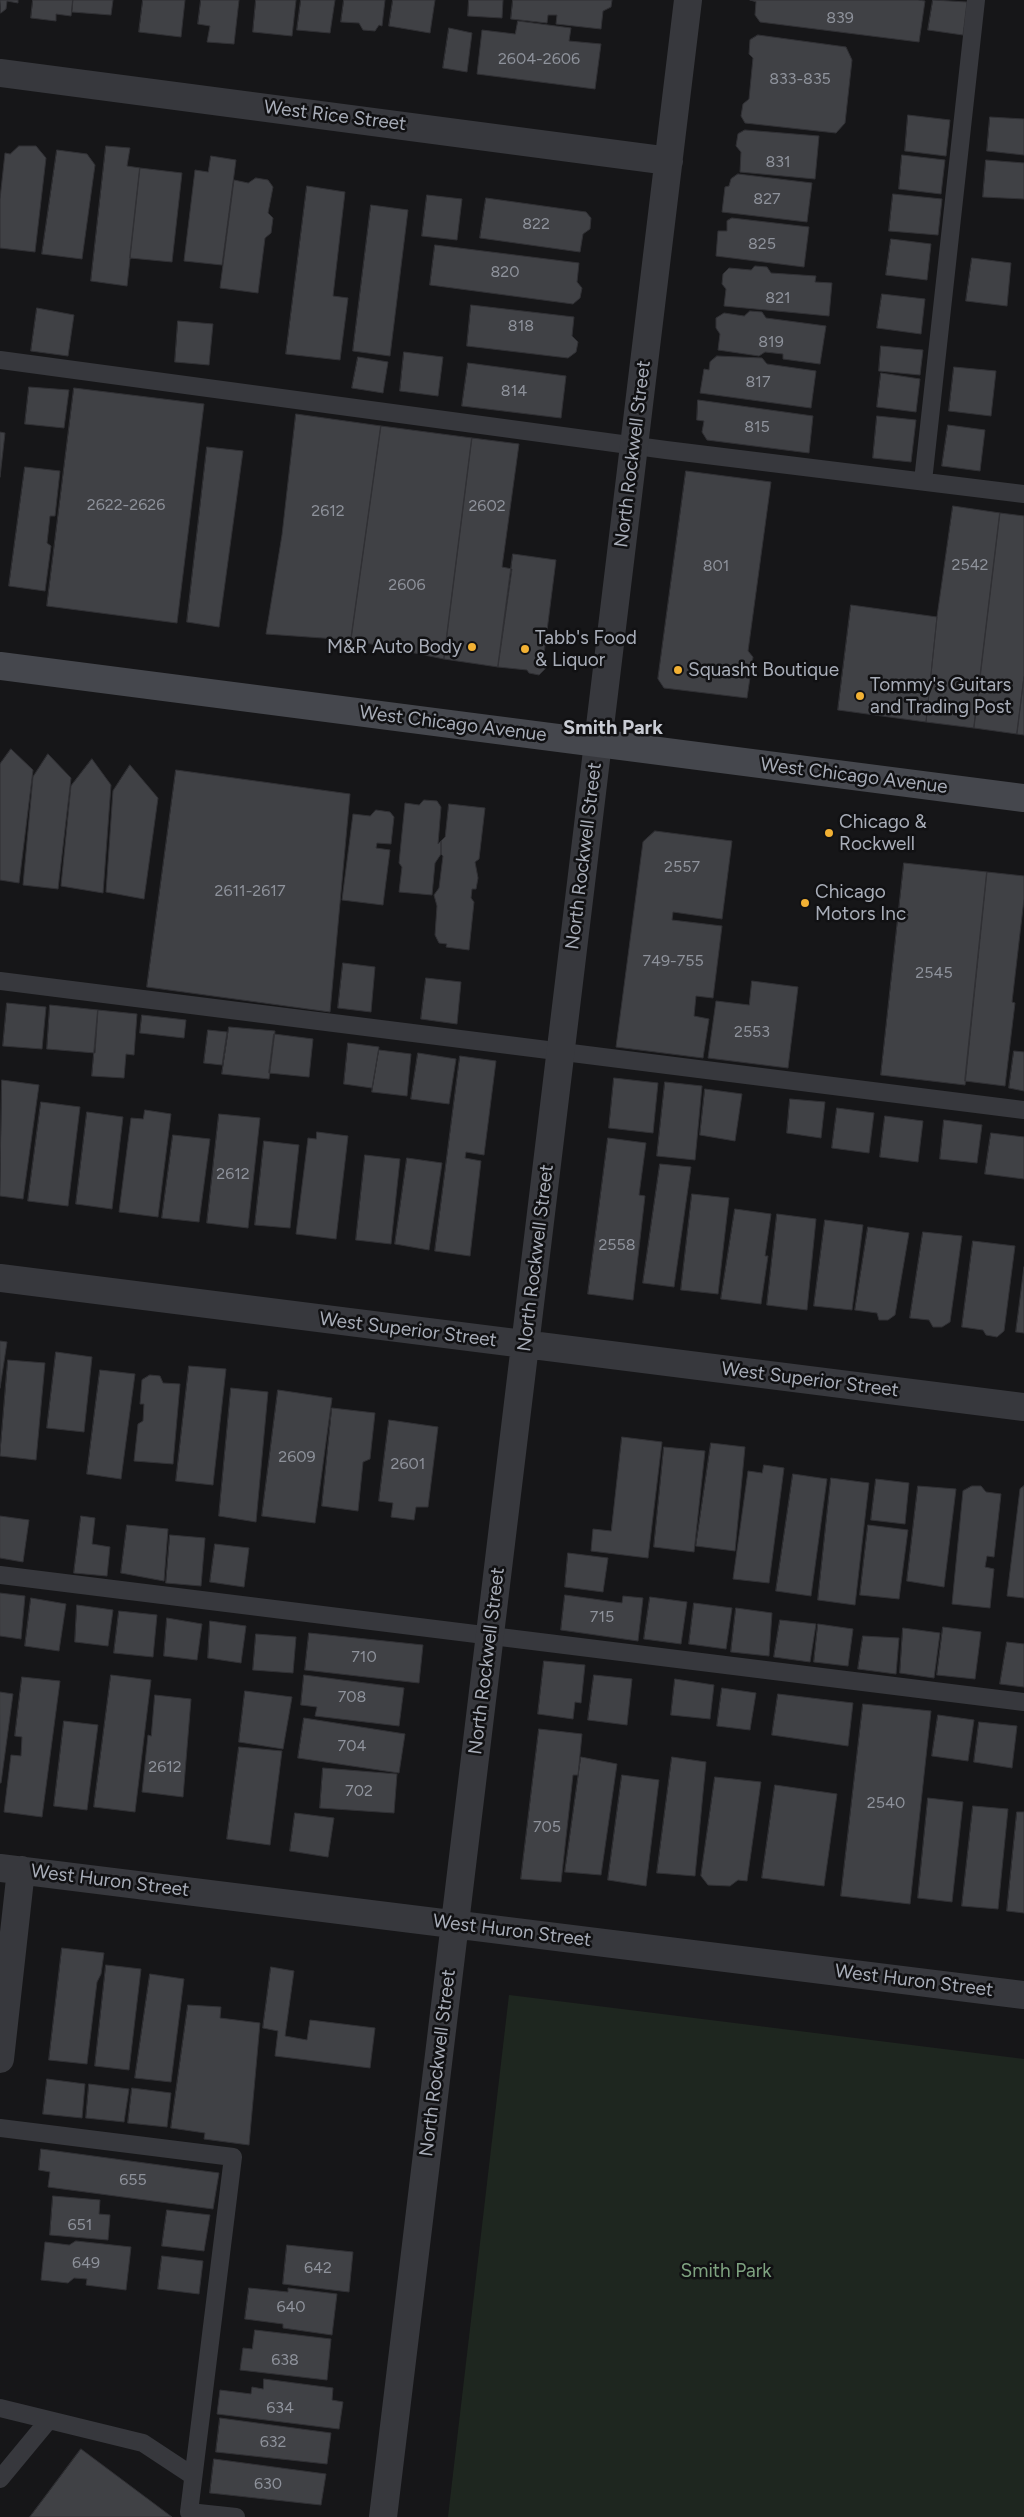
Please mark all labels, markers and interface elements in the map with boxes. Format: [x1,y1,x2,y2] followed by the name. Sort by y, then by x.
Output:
[826,8,854,28] house number: 839
[498,49,580,69] house number: 2604-2606
[769,69,831,89] house number: 833-835
[262,96,408,136] street label: West Rice Street
[765,152,791,172] house number: 831
[753,189,781,209] house number: 827
[522,214,550,234] house number: 822
[748,234,776,254] house number: 825
[490,262,520,282] house number: 820
[765,288,791,308] house number: 821
[508,316,534,336] house number: 818
[758,332,784,352] house number: 819
[610,359,656,549] street label: North Rockwell Street
[745,372,771,392] house number: 817
[501,381,527,401] house number: 814
[744,417,770,437] house number: 815
[87,495,165,515] house number: 2622-2626
[468,496,506,516] house number: 2602
[311,501,345,521] house number: 2612
[951,555,989,575] house number: 2542
[703,556,729,576] house number: 801
[388,575,426,595] house number: 2606
[535,627,637,671] place label: Tabb's Food & Liquor
[327,636,462,658] place label: M&R Auto Body
[466,641,478,653] marker: M&R Auto Body
[519,643,531,655] marker: Tabb's Food & Liquor
[688,659,839,681] place label: Squasht Boutique
[672,664,684,676] marker: Squasht Boutique
[870,674,1012,718] place label: Tommy's Guitars and Trading Post
[854,690,866,702] marker: Tommy's Guitars and Trading Post
[358,701,548,747] street label: West Chicago Avenue
[563,716,663,740] district label: Smith Park
[759,753,949,799] street label: West Chicago Avenue
[561,761,607,951] street label: North Rockwell Street
[839,811,927,855] place label: Chicago & Rockwell
[823,827,835,839] marker: Chicago & Rockwell
[664,857,700,877] house number: 2557
[214,881,286,901] house number: 2611-2617
[815,881,906,925] place label: Chicago Motors Inc
[799,897,811,909] marker: Chicago Motors Inc
[642,951,704,971] house number: 749-755
[915,963,953,983] house number: 2545
[734,1022,770,1042] house number: 2553
[513,1163,559,1353] street label: North Rockwell Street
[216,1164,250,1184] house number: 2612
[598,1235,636,1255] house number: 2558
[318,1308,498,1352] street label: West Superior Street
[720,1358,900,1402] street label: West Superior Street
[278,1447,316,1467] house number: 2609
[391,1454,425,1474] house number: 2601
[464,1566,510,1756] street label: North Rockwell Street
[590,1607,614,1627] house number: 715
[351,1647,377,1667] house number: 710
[338,1687,366,1707] house number: 708
[338,1736,366,1756] house number: 704
[148,1757,182,1777] house number: 2612
[345,1781,373,1801] house number: 702
[867,1793,905,1813] house number: 2540
[533,1817,561,1837] house number: 705
[30,1860,190,1902] street label: West Huron Street
[432,1910,592,1952] street label: West Huron Street
[834,1960,994,2002] street label: West Huron Street
[415,1968,461,2158] street label: North Rockwell Street
[119,2170,147,2190] house number: 655
[68,2215,92,2235] house number: 651
[72,2253,100,2273] house number: 649
[304,2258,332,2278] house number: 642
[681,2260,771,2282] park label: Smith Park
[276,2297,306,2317] house number: 640
[271,2350,299,2370] house number: 638
[266,2398,294,2418] house number: 634
[260,2432,286,2452] house number: 632
[254,2474,282,2494] house number: 630

